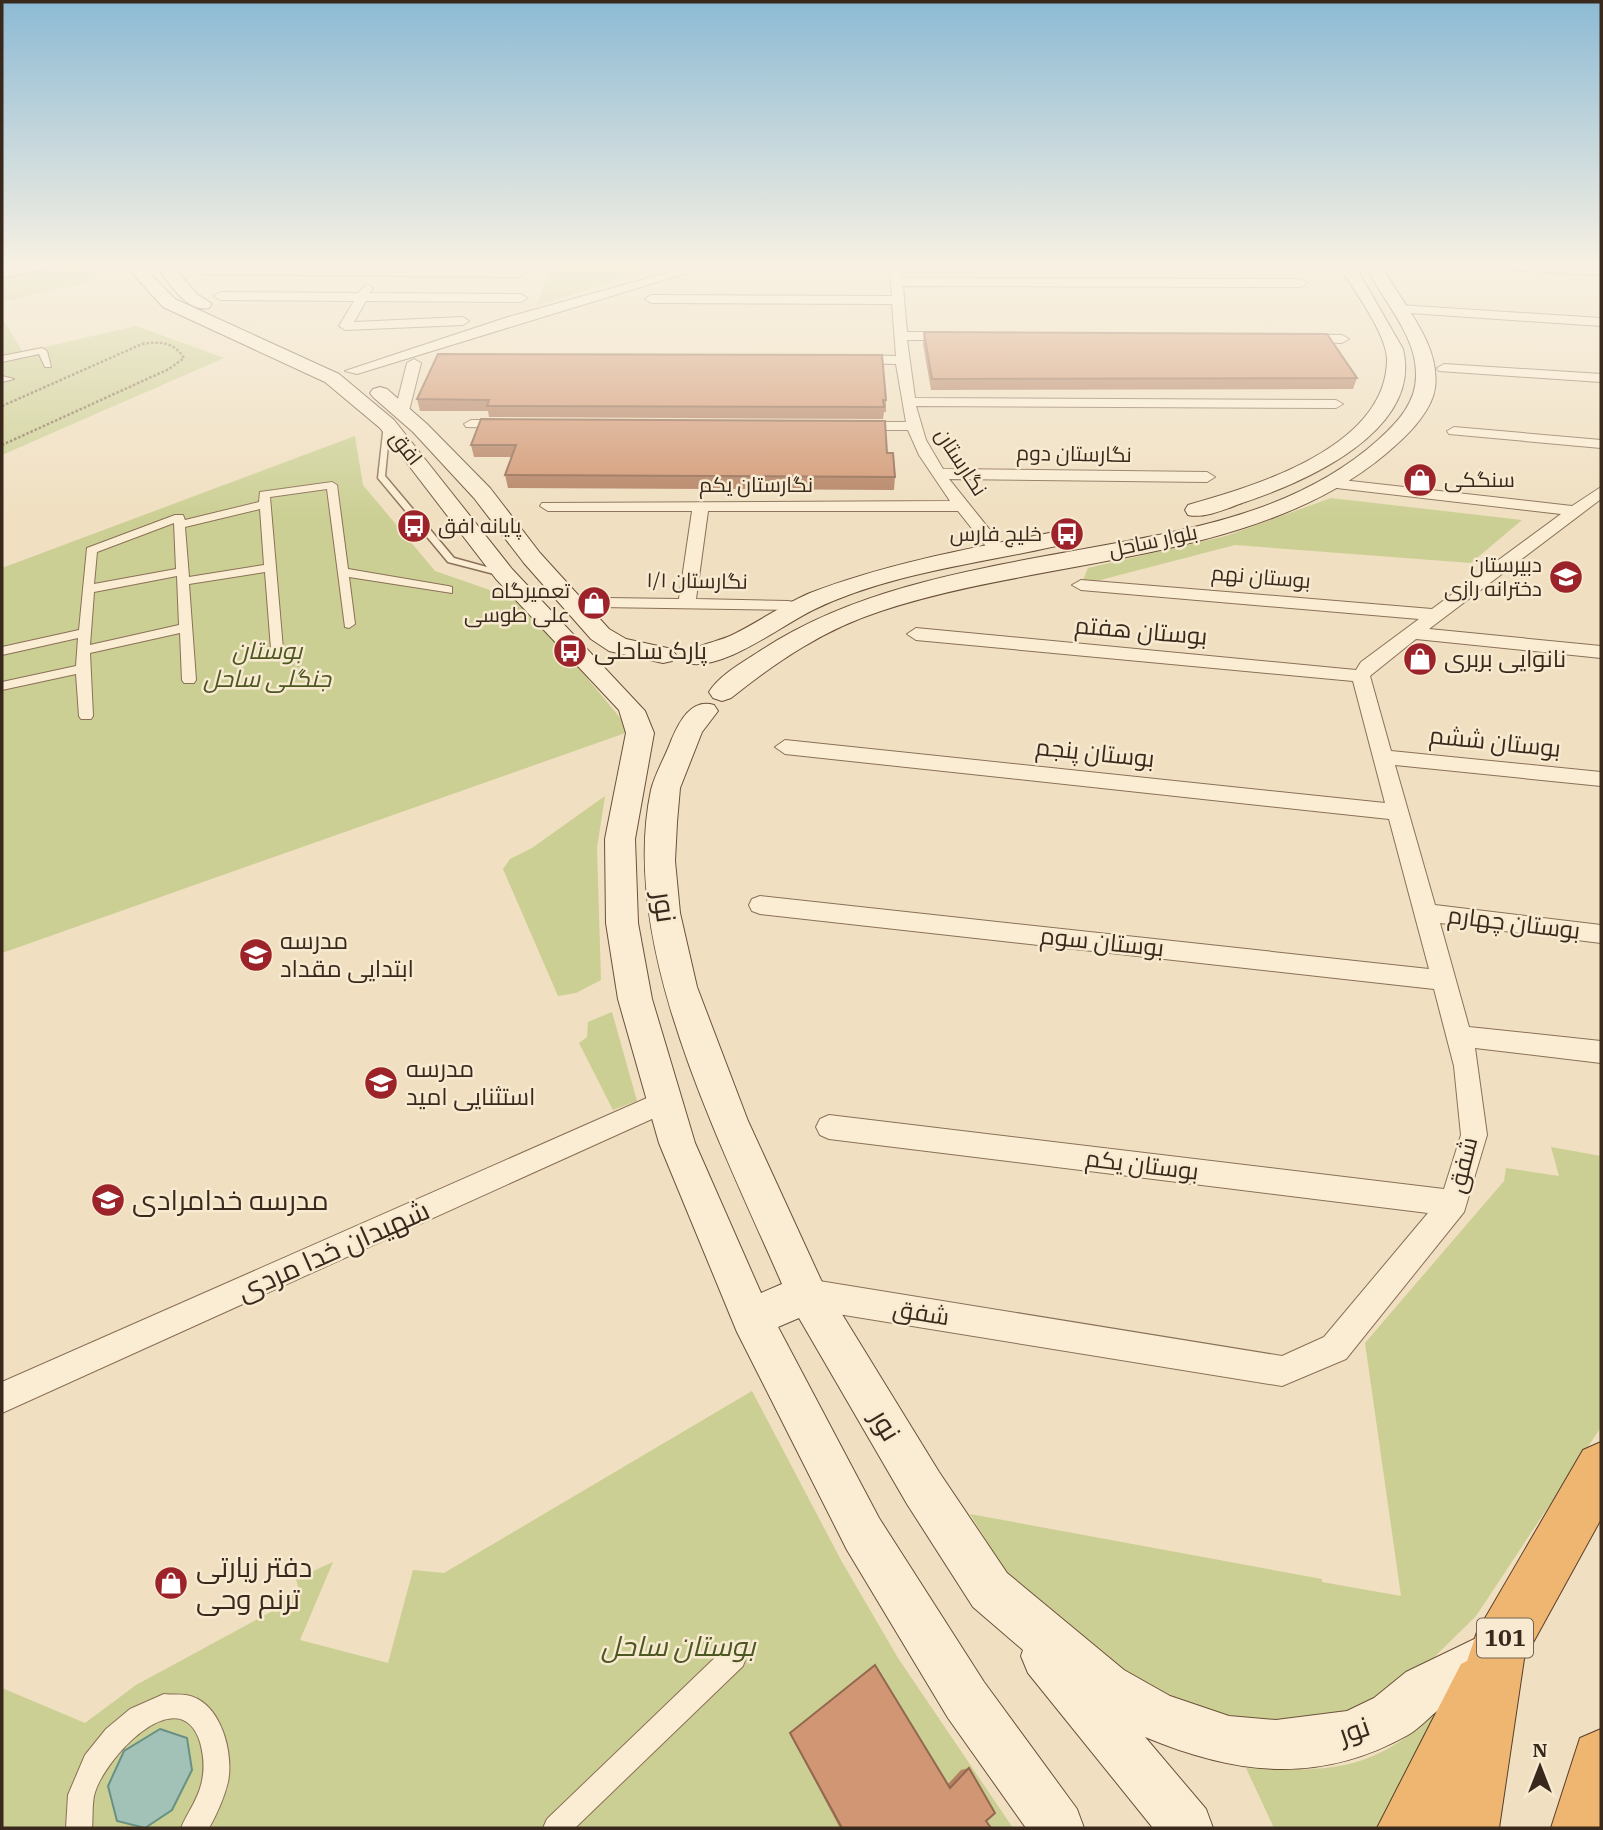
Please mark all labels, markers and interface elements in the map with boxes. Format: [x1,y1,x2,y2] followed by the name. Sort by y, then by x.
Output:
[929,422,994,501] street label: نگارستان
[384,424,429,471] street label: افق
[1016,438,1132,469] street label: نگارستان دوم
[1401,461,1439,499] shop icon: سنگکی
[1444,465,1515,493] place label: سنگکی
[699,470,813,499] street label: نگارستان یکم
[395,507,433,545] bus stop icon: پایانه افق
[438,511,522,540] place label: پایانه افق
[1048,515,1086,553] bus stop icon: خلیج فارس
[1106,517,1200,563] street label: بلوار ساحل
[950,519,1042,548] place label: خلیج فارس
[1444,550,1542,602] place label: دبیرستان دخترانه رازی
[1210,558,1312,595] street label: بوستان نهم
[1547,558,1585,596] school or university icon: دبیرستان دخترانه رازی
[646,565,748,595] street label: نگارستان ۱/۱
[464,576,570,628] place label: تعمیرگاه علی طوسی
[575,584,613,622] shop icon: تعمیرگاه علی طوسی
[1073,608,1209,653] street label: بوستان هفتم
[551,632,589,670] bus stop icon: پارک ساحلی
[203,634,333,694] park label: بوستان جنگلی ساحل
[594,634,708,667] place label: پارک ساحلی
[1401,640,1439,678] shop icon: نانوایی بربری
[1444,642,1566,674] place label: نانوایی بربری
[1428,718,1562,765] street label: بوستان ششم
[1034,730,1156,775] street label: بوستان پنجم
[645,887,686,925] street label: نور
[1446,898,1582,947] street label: بوستان چهارم
[1038,919,1166,964] street label: بوستان سوم
[280,924,414,984] place label: مدرسه ابتدایی مقداد
[237,936,275,974] school or university icon: مدرسه ابتدایی مقداد
[406,1052,536,1112] place label: مدرسه استثنایی امید
[362,1064,400,1102] school or university icon: مدرسه استثنایی امید
[1440,1133,1484,1196] street label: شفق
[1084,1141,1201,1188] street label: بوستان یکم
[89,1181,127,1219] school or university icon: مدرسه خدامرادی
[132,1181,329,1218] place label: مدرسه خدامرادی
[231,1191,435,1309] street label: شهیدان خدا مردی
[891,1292,952,1332] street label: شفق
[862,1400,910,1448] street label: نور
[196,1548,312,1619] place label: دفتر زیارتی ترنم وحی
[152,1564,190,1602] shop icon: دفتر زیارتی ترنم وحی
[1477,1618,1533,1658] road number: 101
[601,1627,757,1664] park label: بوستان ساحل
[1331,1707,1375,1753] street label: نور
[1505,1732,1575,1802] north arrow
[1532,1738,1548,1762] text: N

